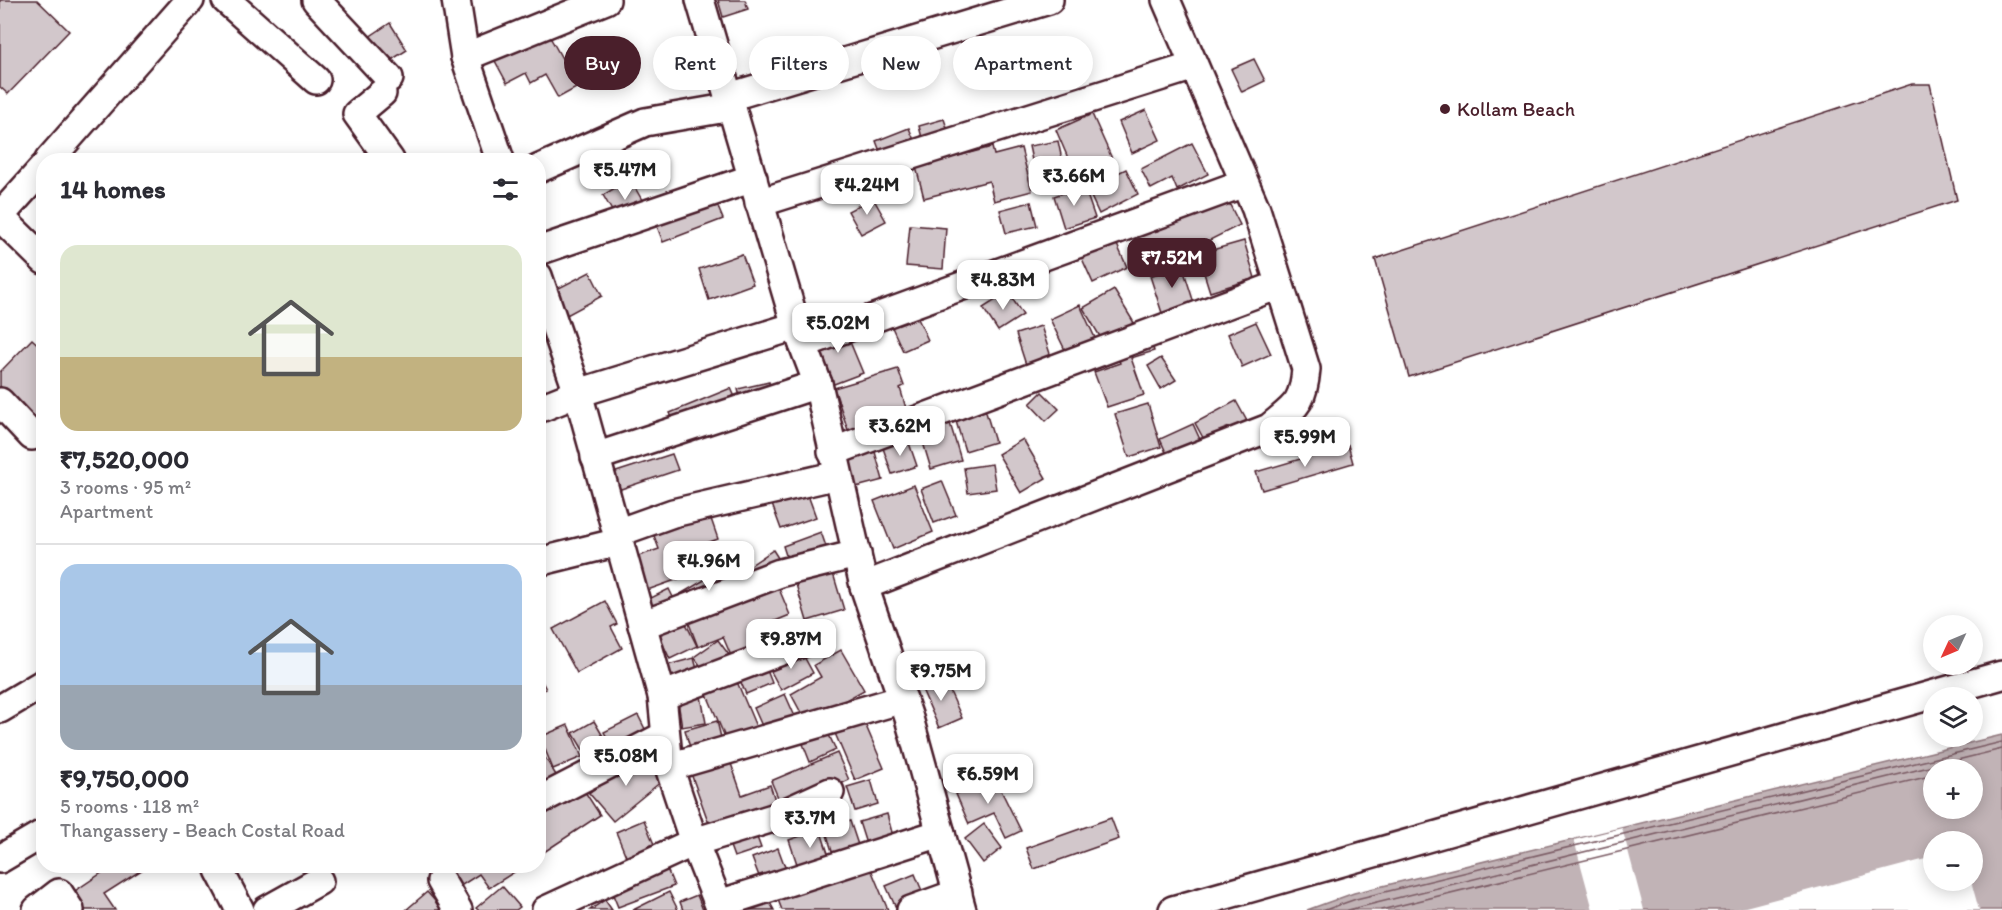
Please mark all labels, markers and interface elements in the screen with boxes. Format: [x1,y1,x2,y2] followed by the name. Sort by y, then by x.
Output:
[564,36,641,90] chip: Buy
[653,36,737,90] chip: Rent
[749,36,849,90] chip: Filters
[861,36,941,90] chip: New
[953,36,1093,90] chip: Apartment
[1457,97,1575,121] place label: Kollam Beach
[1438,102,1452,116] marker: Kollam Beach
[576,150,674,201] pin: ₹5.47M
[1025,156,1123,207] pin: ₹3.66M
[594,157,656,181] text: ₹5.47M
[1043,163,1105,187] text: ₹3.66M
[818,165,916,216] pin: ₹4.24M
[835,172,899,196] text: ₹4.24M
[60,173,166,205] text: 14 homes
[489,173,522,206] icon: filters
[1123,238,1221,289] pin: ₹7.52M
[1141,245,1203,269] text: ₹7.52M
[954,260,1052,311] pin: ₹4.83M
[971,267,1035,291] text: ₹4.83M
[237,284,345,392] icon: home
[789,303,887,354] pin: ₹5.02M
[806,310,870,334] text: ₹5.02M
[851,406,949,457] pin: ₹3.62M
[869,413,931,437] text: ₹3.62M
[1256,417,1354,468] pin: ₹5.99M
[1274,424,1336,448] text: ₹5.99M
[60,443,189,475] text: ₹7,520,000
[60,475,191,499] text: 3 rooms · 95 m²
[60,499,153,523] text: Apartment
[660,541,758,592] pin: ₹4.96M
[677,548,741,572] text: ₹4.96M
[237,603,345,711] icon: home
[1923,615,1983,675] north arrow
[1923,615,1983,891] map controls
[742,619,840,670] pin: ₹9.87M
[760,626,822,650] text: ₹9.87M
[892,651,990,702] pin: ₹9.75M
[910,658,972,682] text: ₹9.75M
[1923,687,1983,747] button: layers
[577,736,675,787] pin: ₹5.08M
[594,743,658,767] text: ₹5.08M
[939,754,1037,805] pin: ₹6.59M
[1923,759,1983,819] button: +
[957,761,1019,785] text: ₹6.59M
[60,762,189,794] text: ₹9,750,000
[60,794,199,818] text: 5 rooms · 118 m²
[768,798,852,849] pin: ₹3.7M
[784,805,836,829] text: ₹3.7M
[60,818,345,842] text: Thangassery - Beach Costal Road
[1923,831,1983,891] button: −

